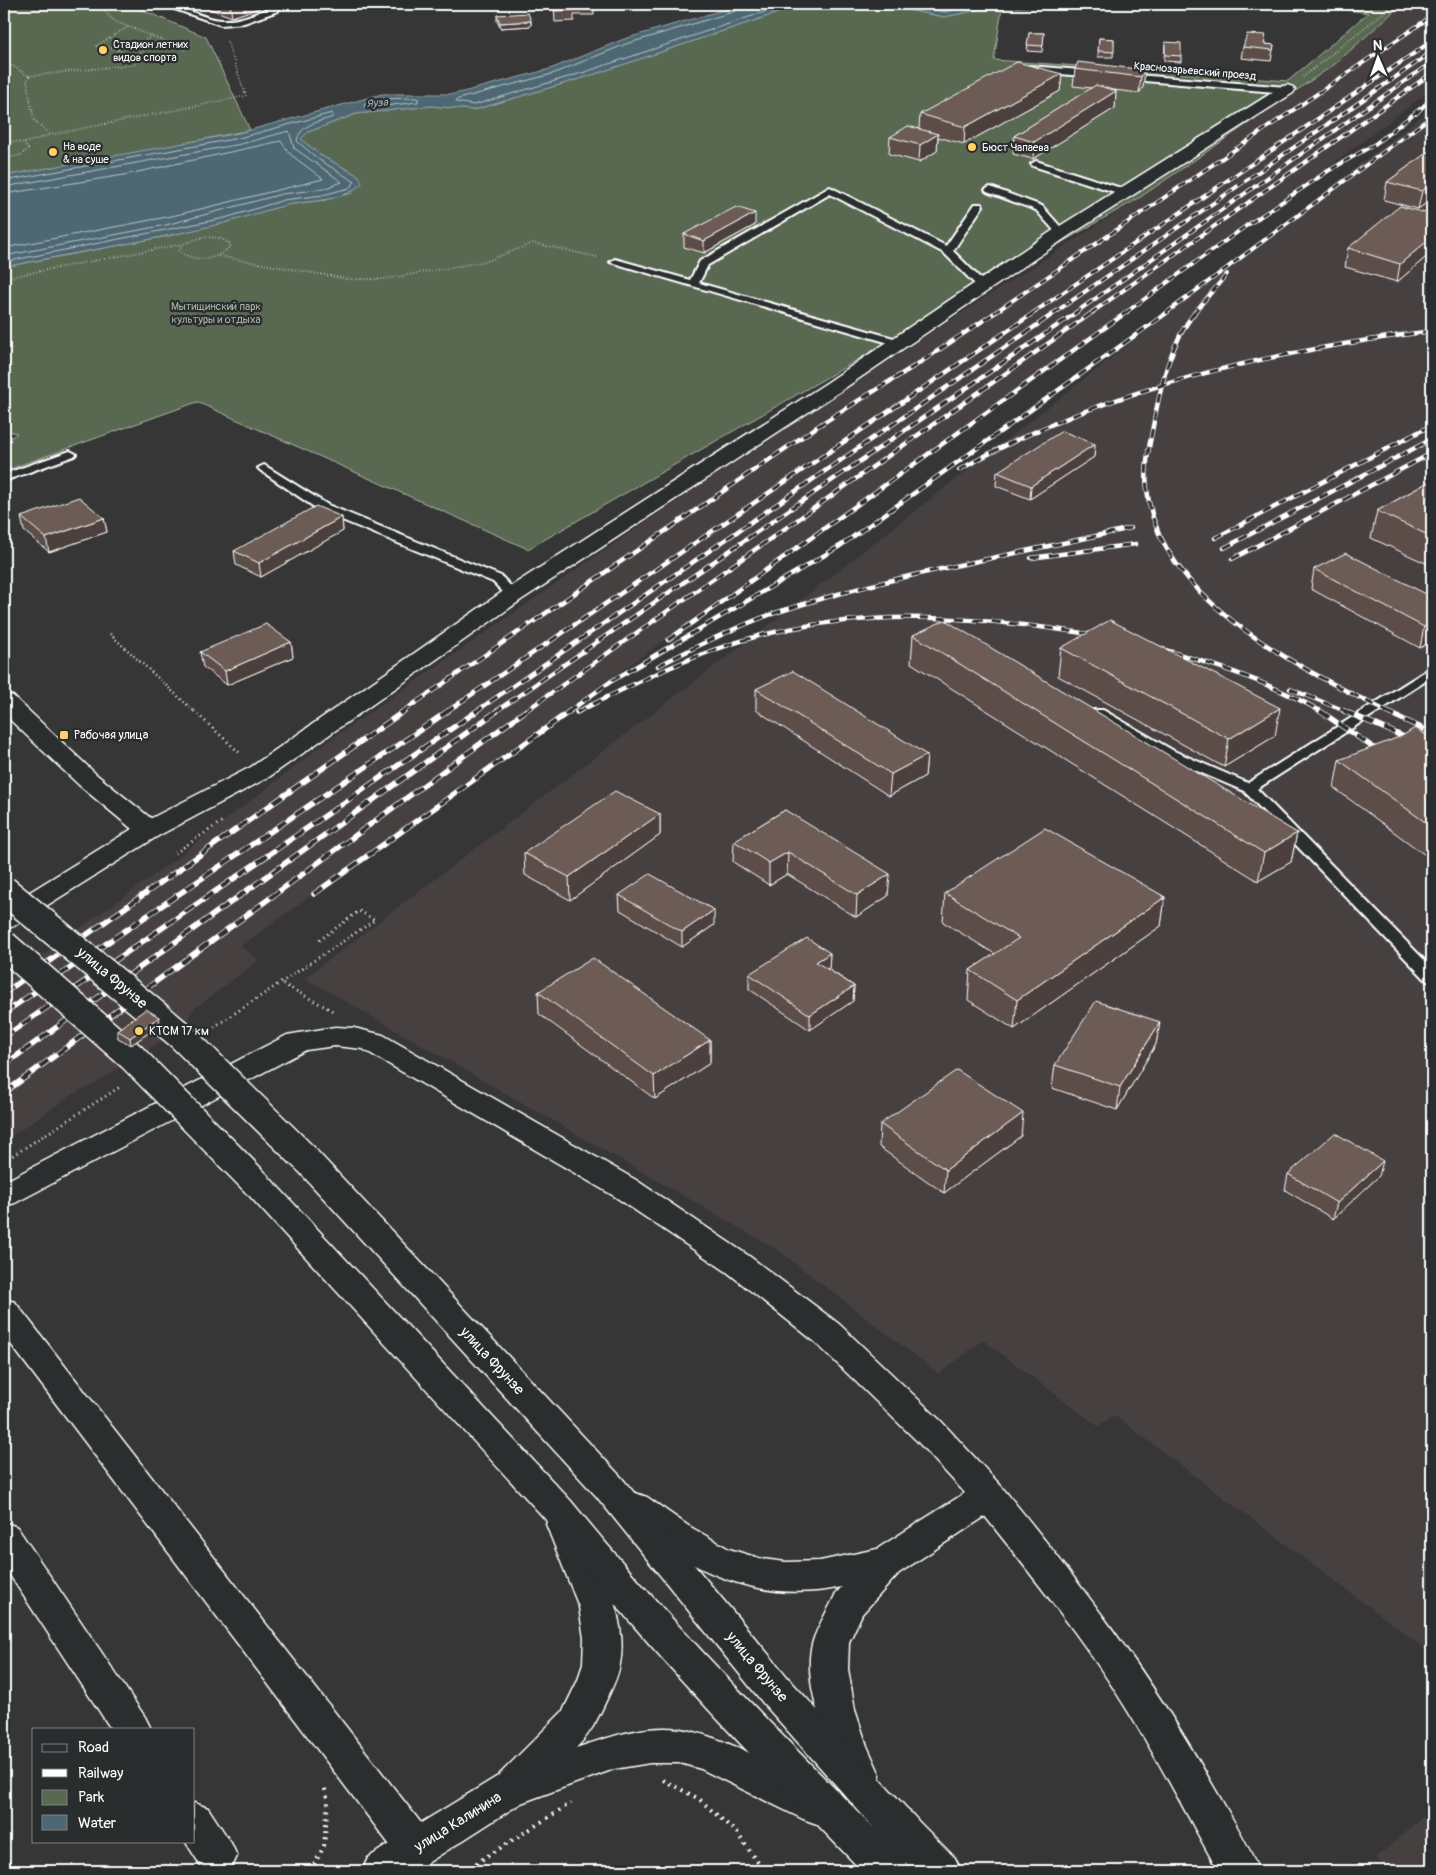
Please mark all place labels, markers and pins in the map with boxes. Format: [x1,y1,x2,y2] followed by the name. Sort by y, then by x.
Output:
[113,38,188,64] place label: Стадион летних видов спорта
[97,44,109,56] marker: Стадион летних видов спорта
[63,140,109,166] place label: На воде & на суше
[966,141,978,153] marker: Бюст Чапаева
[982,141,1049,154] place label: Бюст Чапаева
[47,146,59,158] marker: На воде & на суше
[74,728,149,743] place label: Рабочая улица
[58,729,70,741] marker: Рабочая улица
[149,1024,209,1039] place label: КТСМ 17 км
[133,1025,145,1037] marker: КТСМ 17 км

